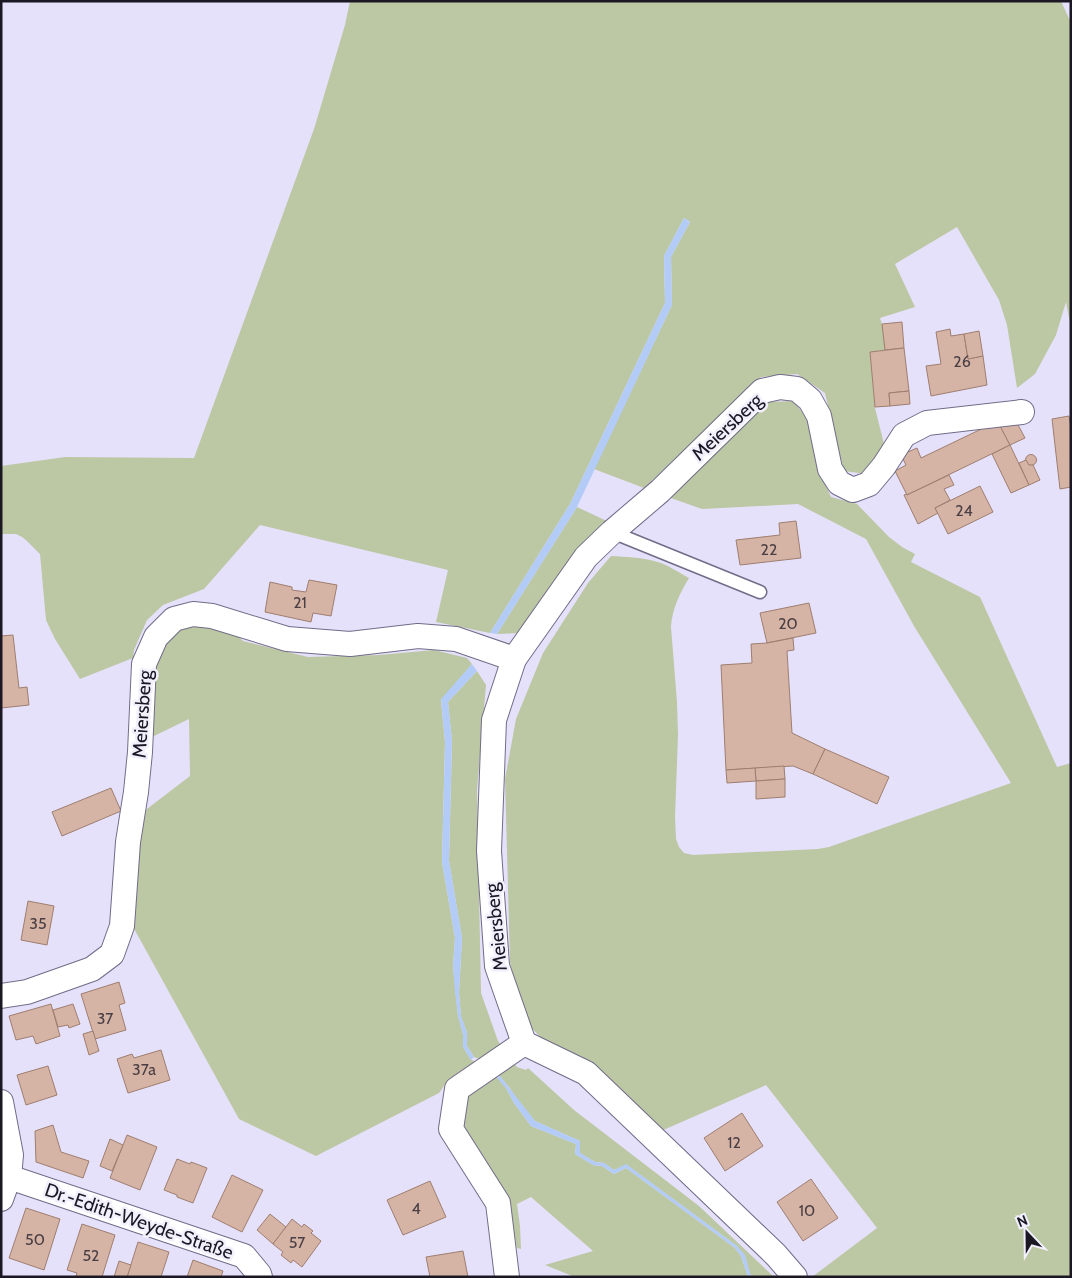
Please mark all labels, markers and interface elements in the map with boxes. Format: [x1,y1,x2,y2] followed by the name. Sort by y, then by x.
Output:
[953,352,971,371] house number: 26
[687,388,767,465] street label: Meiersberg
[955,501,973,520] house number: 24
[761,540,777,559] house number: 22
[293,593,307,612] house number: 21
[778,614,798,633] house number: 20
[127,669,157,759] street label: Meiersberg
[480,881,512,972] street label: Meiersberg
[29,914,47,933] house number: 35
[97,1009,113,1028] house number: 37
[132,1060,156,1079] house number: 37a
[727,1133,741,1152] house number: 12
[42,1178,236,1264] street label: Dr.-Edith-Weyde-Straße
[411,1199,421,1218] house number: 4
[799,1201,815,1220] house number: 10
[1002,1208,1052,1258] north arrow
[1014,1211,1030,1231] text: N
[25,1230,45,1249] house number: 50
[289,1233,305,1252] house number: 57
[82,1246,100,1265] house number: 52

